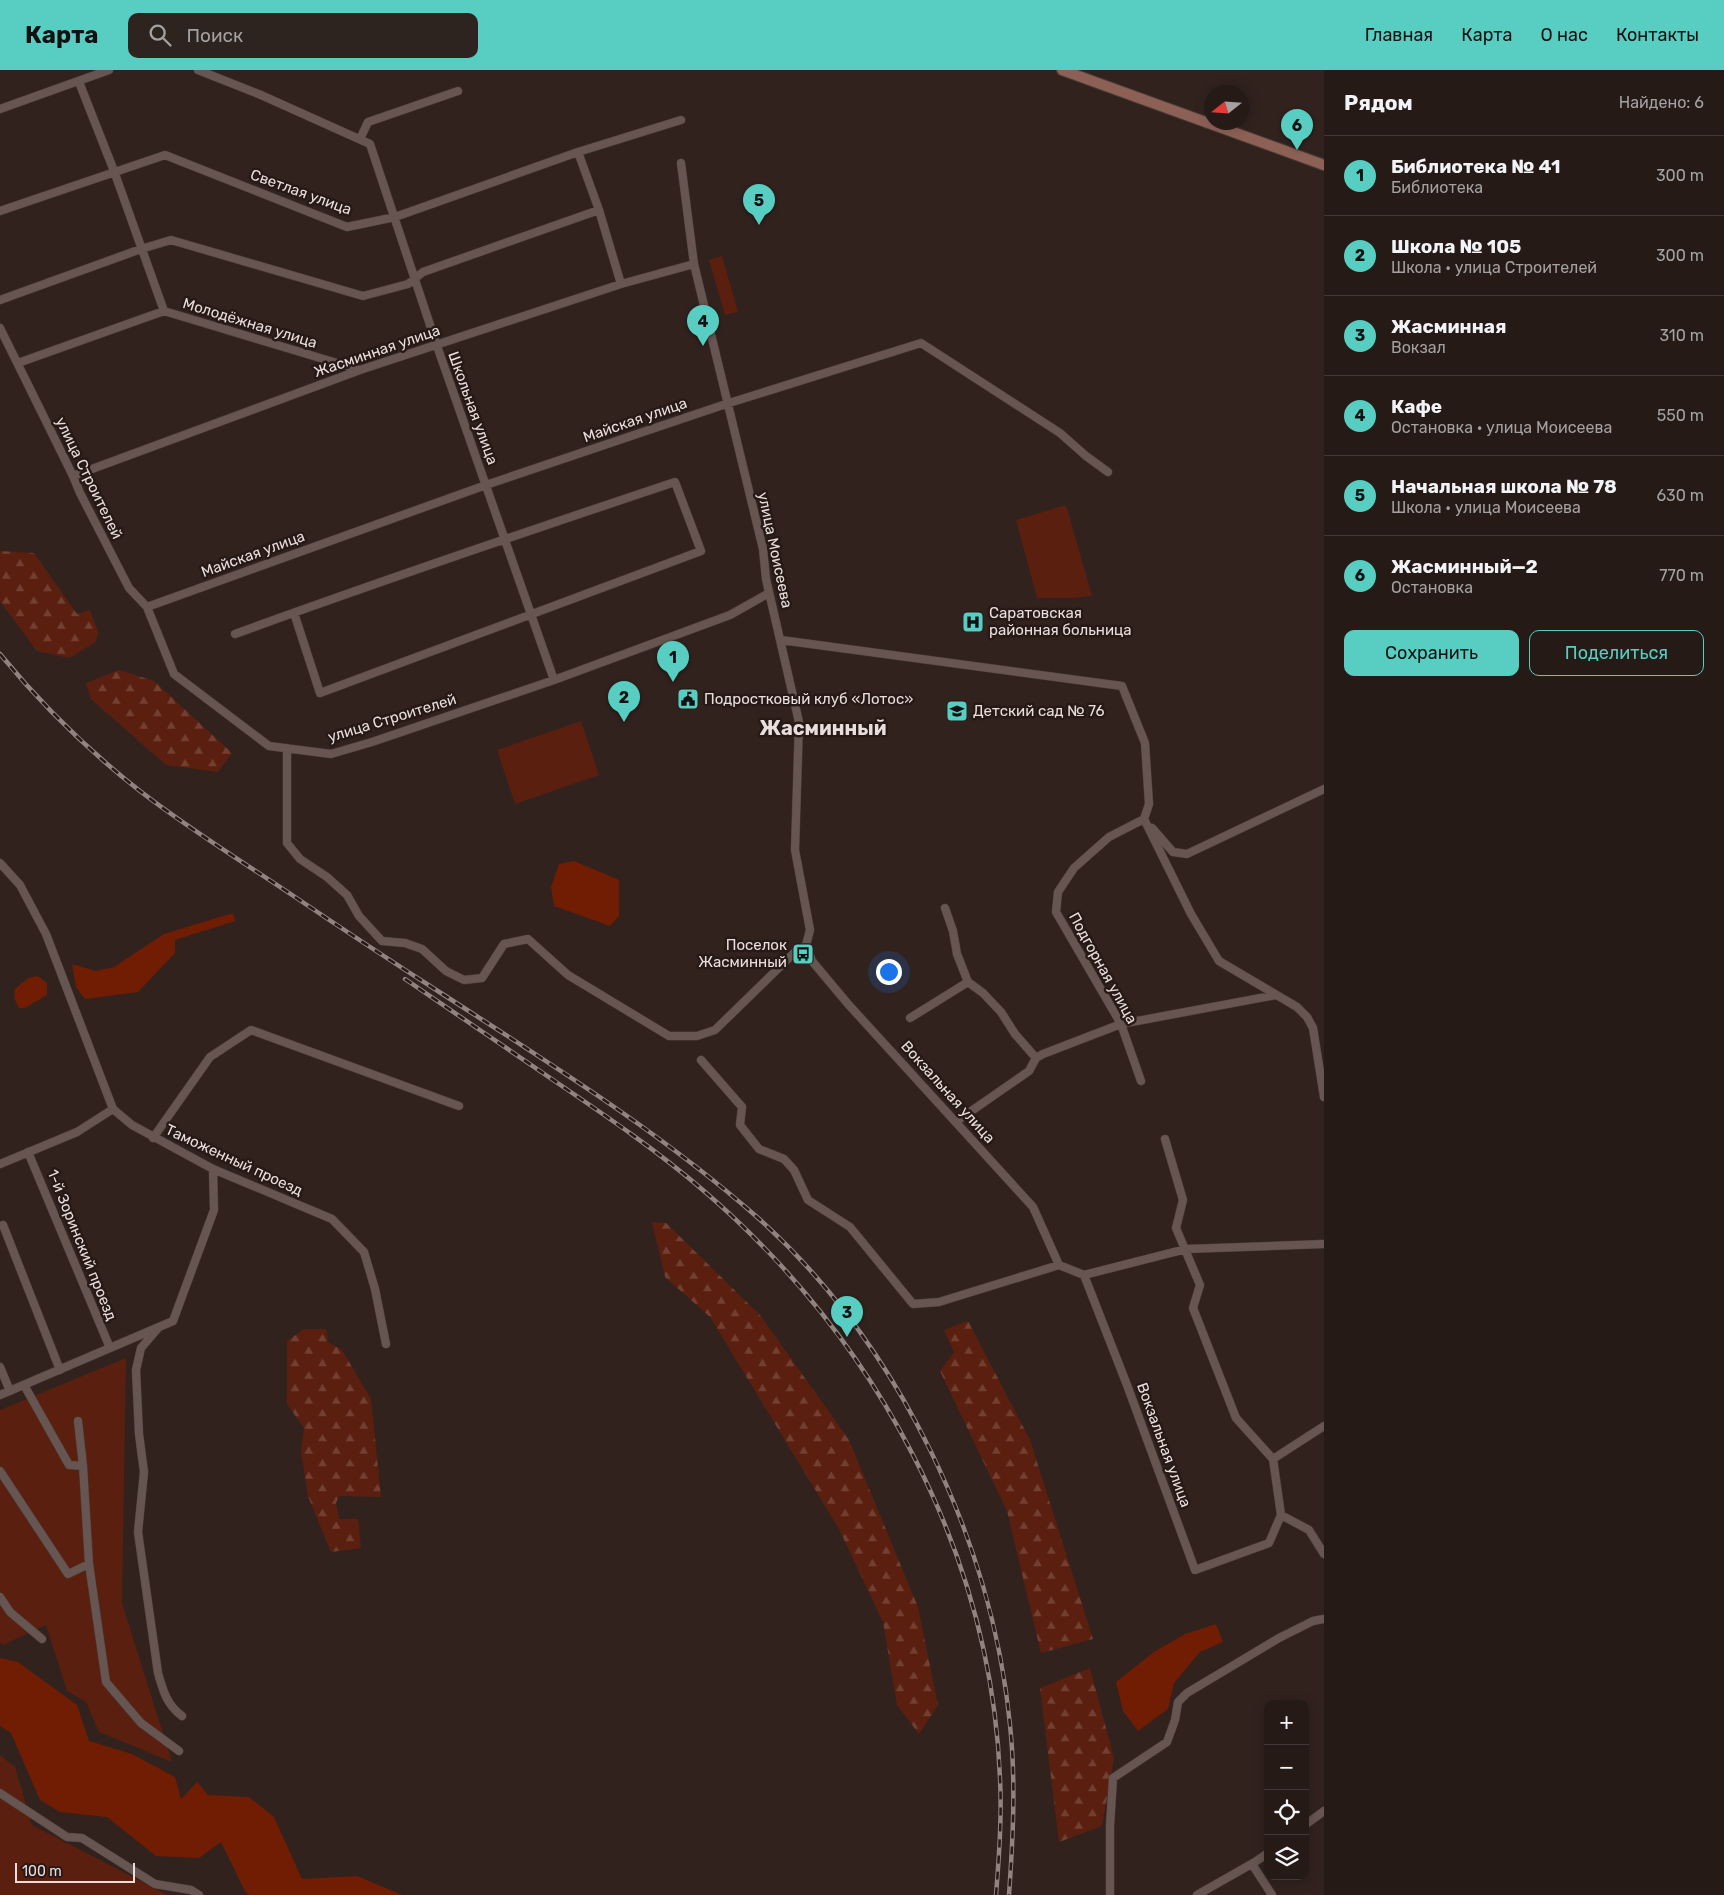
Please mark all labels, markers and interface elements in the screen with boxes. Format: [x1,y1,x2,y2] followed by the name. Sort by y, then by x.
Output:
[128,13,478,58] search box
[25,21,98,49] text: Карта
[146,21,174,49] icon: search
[186,24,243,47] text: Поиск
[1365,24,1433,46] text: Главная
[1461,24,1513,46] text: Карта
[1541,24,1588,46] text: О нас
[1616,24,1699,46] text: Контакты
[1204,85,1249,130] north arrow
[1344,90,1413,115] text: Рядом
[1619,93,1704,112] text: Найдено: 6
[1281,109,1313,150] pin: 6
[1391,155,1561,178] text: Библиотека № 41
[248,165,354,219] street label: Светлая улица
[1356,166,1364,185] text: 1
[1656,166,1704,185] text: 300 m
[1391,178,1483,197] text: Библиотека
[743,184,775,225] pin: 5
[1391,235,1521,258] text: Школа № 105
[1355,246,1365,265] text: 2
[1656,246,1704,265] text: 300 m
[1391,258,1597,277] text: Школа · улица Строителей
[181,294,319,352] street label: Молодёжная улица
[687,305,719,346] pin: 4
[1391,315,1507,338] text: Жасминная
[312,321,442,381] street label: Жасминная улица
[1355,326,1365,345] text: 3
[1660,326,1704,345] text: 310 m
[1391,338,1446,357] text: Вокзал
[444,349,502,467] street label: Школьная улица
[581,394,689,446] street label: Майская улица
[1391,395,1442,418] text: Кафе
[1355,406,1365,425] text: 4
[1657,406,1704,425] text: 550 m
[52,414,126,542] street label: улица Строителей
[1391,418,1612,437] text: Остановка · улица Моисеева
[1391,475,1617,498] text: Начальная школа № 78
[1355,486,1365,505] text: 5
[1656,486,1704,505] text: 630 m
[754,490,796,610] street label: улица Моисеева
[1391,498,1581,517] text: Школа · улица Моисеева
[199,527,307,581] street label: Майская улица
[1391,555,1538,578] text: Жасминный—2
[1355,566,1365,585] text: 6
[1659,566,1704,585] text: 770 m
[1391,578,1473,597] text: Остановка
[989,604,1132,639] place label: Саратовская районная больница
[961,610,985,634] hospital icon: Саратовская районная больница
[1344,630,1519,676] button: Сохранить
[1529,630,1704,676] button: Поделиться
[657,641,689,682] pin: 1
[608,681,640,722] pin: 2
[676,687,700,711] public building icon: Подростковый клуб «Лотос»
[326,690,458,746] street label: улица Строителей
[704,690,913,708] place label: Подростковый клуб «Лотос»
[945,699,969,723] school or university icon: Детский сад № 76
[973,702,1105,720] place label: Детский сад № 76
[760,716,886,740] district label: Жасминный
[1065,909,1141,1027] street label: Подгорная улица
[698,936,787,971] place label: Поселок Жасминный
[791,942,815,966] bus stop icon: Поселок Жасминный
[876,959,902,985] your location
[897,1037,999,1147] street label: Вокзальная улица
[162,1120,306,1200] street label: Таможенный проезд
[43,1167,121,1323] street label: 1-й Зоринский проезд
[831,1296,863,1337] pin: 3
[1133,1380,1195,1510] street label: Вокзальная улица
[1264,1700,1309,1880] map controls
[1264,1700,1309,1745] button: +
[1264,1745,1309,1790] button: −
[1264,1790,1309,1835] button: locate
[1264,1835,1309,1880] button: layers
[15,1860,135,1883] scale bar
[22,1863,62,1880] text: 100 m

